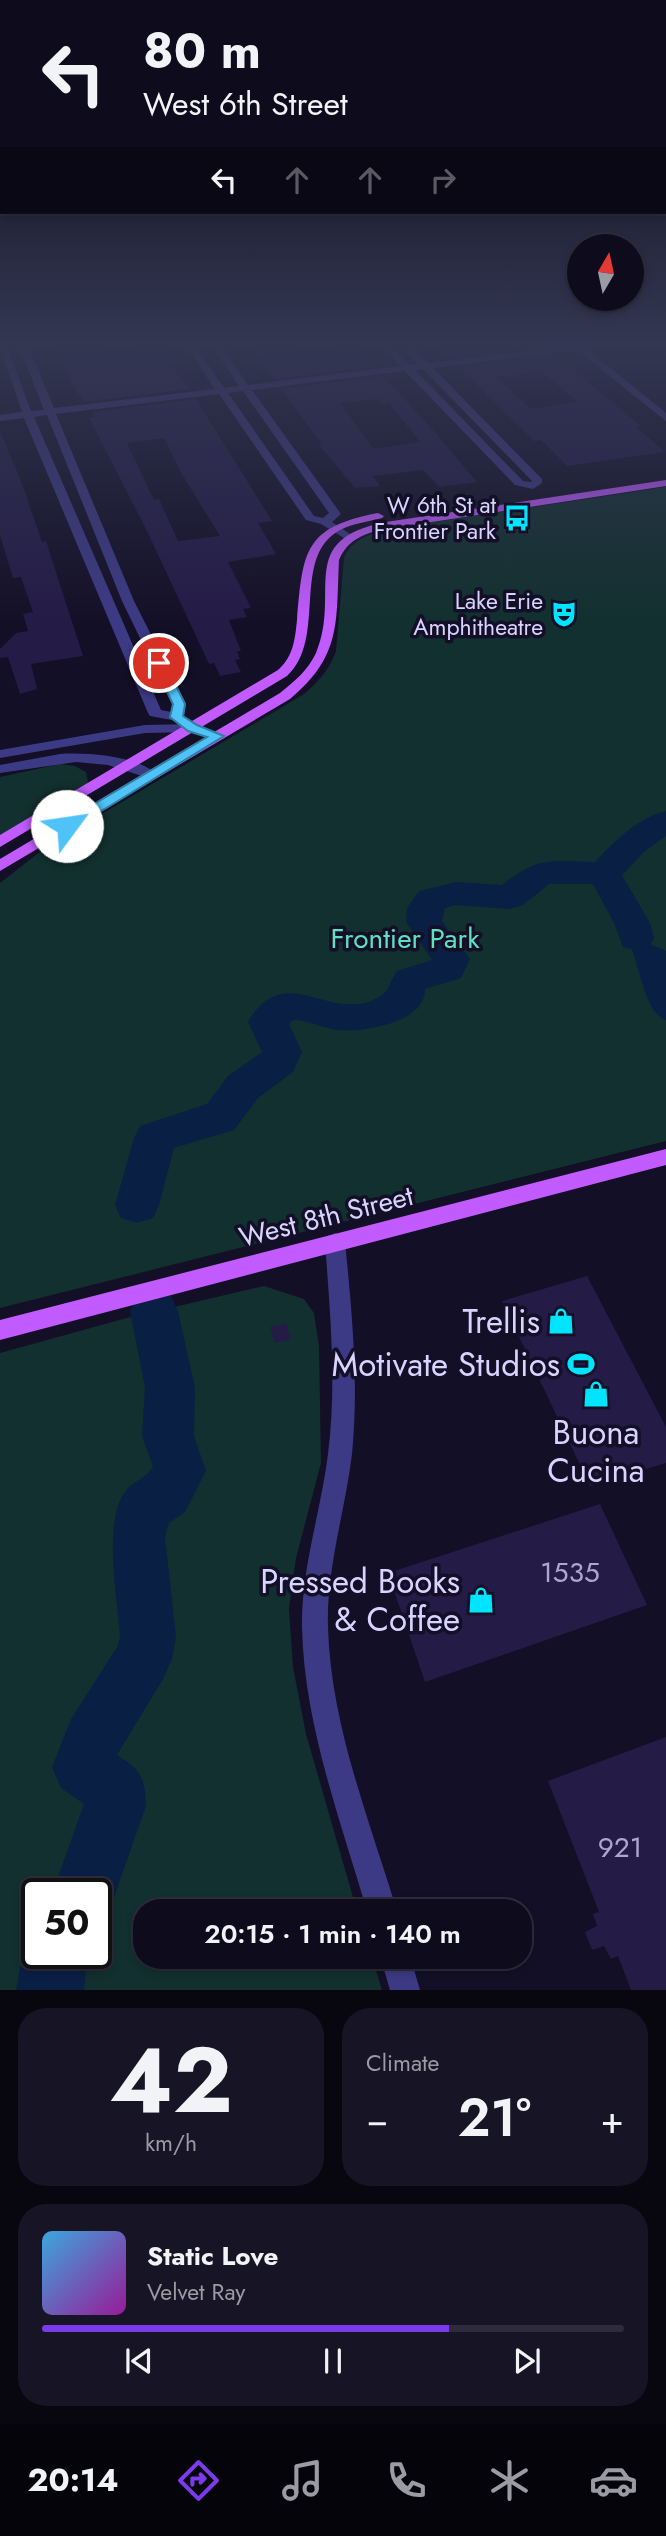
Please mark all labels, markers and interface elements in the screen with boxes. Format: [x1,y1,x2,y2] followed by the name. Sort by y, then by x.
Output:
[143,16,261,86] text: 80 m
[28,28,119,119] icon: left
[143,81,348,127] text: West 6th Street
[205,161,243,199] icon: left
[278,161,316,199] icon: ahead
[351,161,389,199] icon: ahead
[424,161,462,199] icon: right
[567,234,644,312] north arrow
[567,234,644,311] map controls
[374,488,497,548] place label: W 6th St at Frontier Park
[502,503,532,533] bus stop icon: W 6th St at Frontier Park
[413,584,543,644] place label: Lake Erie Amphitheatre
[549,599,579,629] theatre icon: Lake Erie Amphitheatre
[129,633,189,693] pin
[140,644,178,682] icon: arrive
[30,789,104,863] position arrow
[331,918,480,959] park label: Frontier Park
[235,1175,418,1258] street label: West 8th Street
[462,1298,540,1345] place label: Trellis
[546,1306,576,1336] shop icon: Trellis
[332,1341,560,1388] place label: Motivate Studios
[566,1349,596,1379] sports icon: Motivate Studios
[581,1379,611,1409] shop icon: Buona Cucina
[547,1409,645,1494] place label: Buona Cucina
[540,1552,600,1593] house number: 1535
[260,1558,460,1643] place label: Pressed Books & Coffee
[466,1585,496,1615] shop icon: Pressed Books & Coffee
[598,1827,642,1868] house number: 921
[21,1878,112,1969] speed limit sign: 50
[204,1915,461,1953] text: 20:15 · 1 min · 140 m
[109,2015,233,2146] text: 42
[366,2046,439,2080] text: Climate
[458,2080,531,2156] text: 21°
[366,2092,388,2147] text: −
[601,2092,624,2147] text: +
[145,2126,197,2160] text: km/h
[147,2237,279,2275] text: Static Love
[147,2275,245,2309] text: Velvet Ray
[120,2342,158,2380] icon: previous
[314,2342,352,2380] icon: pause
[508,2342,546,2380] icon: next
[174,2456,223,2505] icon: directions
[278,2456,327,2505] icon: music
[382,2456,431,2505] icon: phone
[485,2456,534,2505] icon: climate
[589,2456,638,2505] icon: car
[27,2457,119,2503] text: 20:14

